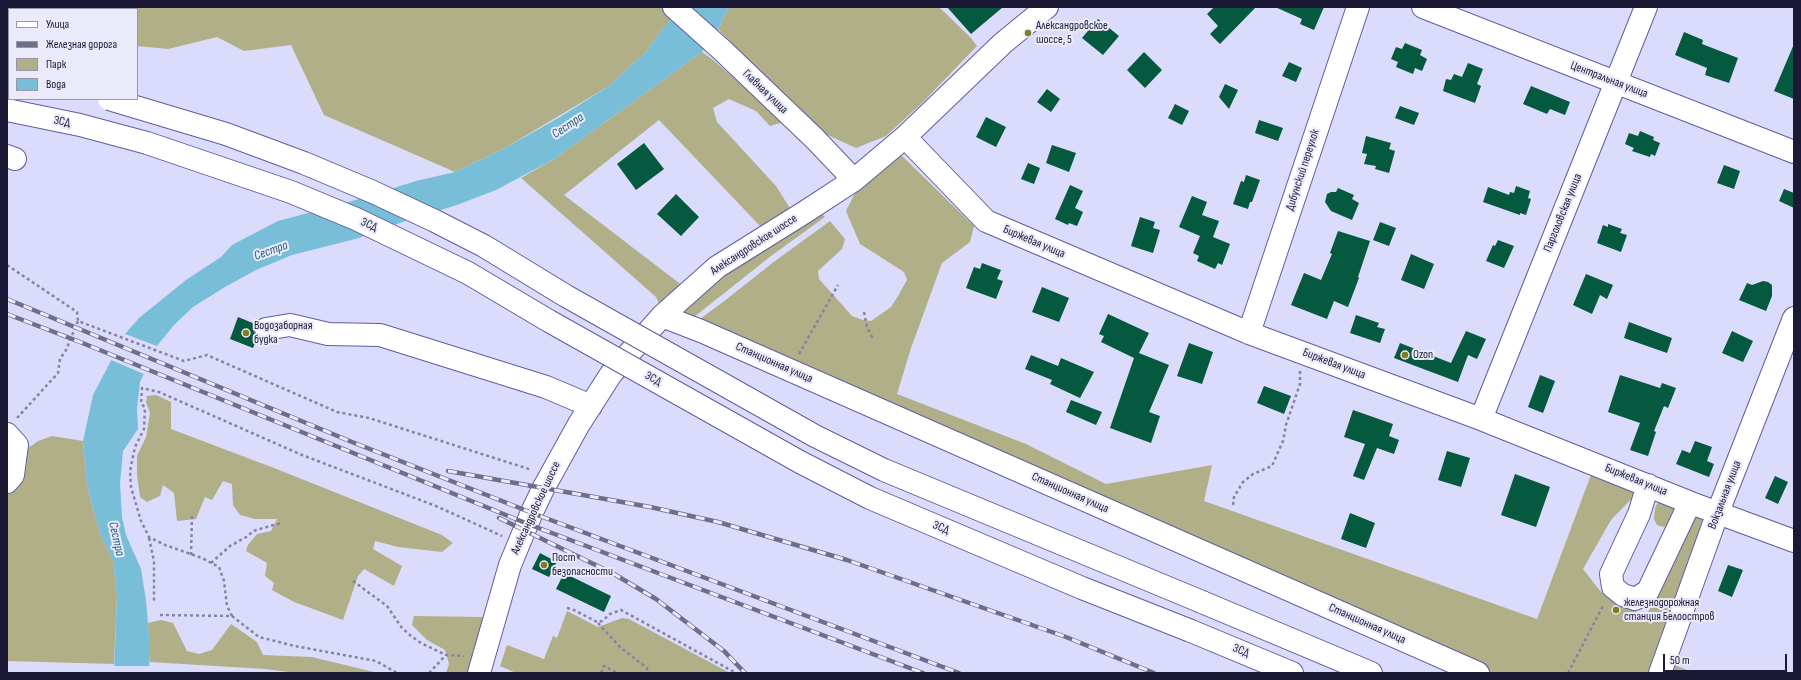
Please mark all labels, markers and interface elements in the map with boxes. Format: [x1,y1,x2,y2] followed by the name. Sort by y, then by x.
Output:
[8,8,138,100] legend
[46,17,69,32] text: Улица
[1036,19,1108,47] place label: Александровское шоссе, 5
[1023,28,1033,38] marker: Александровское шоссе, 5
[46,37,117,52] text: Железная дорога
[46,57,66,72] text: Парк
[1568,59,1650,101] street label: Центральная улица
[739,67,791,117] street label: Главная улица
[46,77,66,92] text: Вода
[549,110,587,142] water label: Сестра
[52,113,72,131] street label: ЗСД
[1283,128,1323,212] street label: Дибунский переулок
[1541,172,1585,254] street label: Парголовская улица
[708,212,800,278] street label: Александровское шоссе
[358,215,380,235] street label: ЗСД
[1001,222,1067,262] street label: Биржевая улица
[252,238,290,264] water label: Сестра
[254,319,312,347] place label: Водозаборная будка
[241,328,251,338] marker: Водозаборная будка
[733,340,815,386] street label: Станционная улица
[1301,345,1367,383] street label: Биржевая улица
[1413,348,1433,362] place label: Ozon
[1400,350,1410,360] marker: Ozon
[642,369,664,389] street label: ЗСД
[508,459,564,557] street label: Александровское шоссе
[1705,459,1745,531] street label: Вокзальная улица
[1603,461,1669,499] street label: Биржевая улица
[1029,470,1111,516] street label: Станционная улица
[930,518,952,538] street label: ЗСД
[104,520,128,558] water label: Сестра
[552,551,613,579] place label: Пост безопасности
[539,560,549,570] marker: Пост безопасности
[1624,596,1714,624] place label: железнодорожная станция Белоостров
[1326,601,1408,647] street label: Станционная улица
[1611,605,1621,615] marker: железнодорожная станция Белоостров
[1230,641,1252,661] street label: ЗСД
[1665,646,1789,672] scale bar
[1670,653,1690,668] text: 50 m

